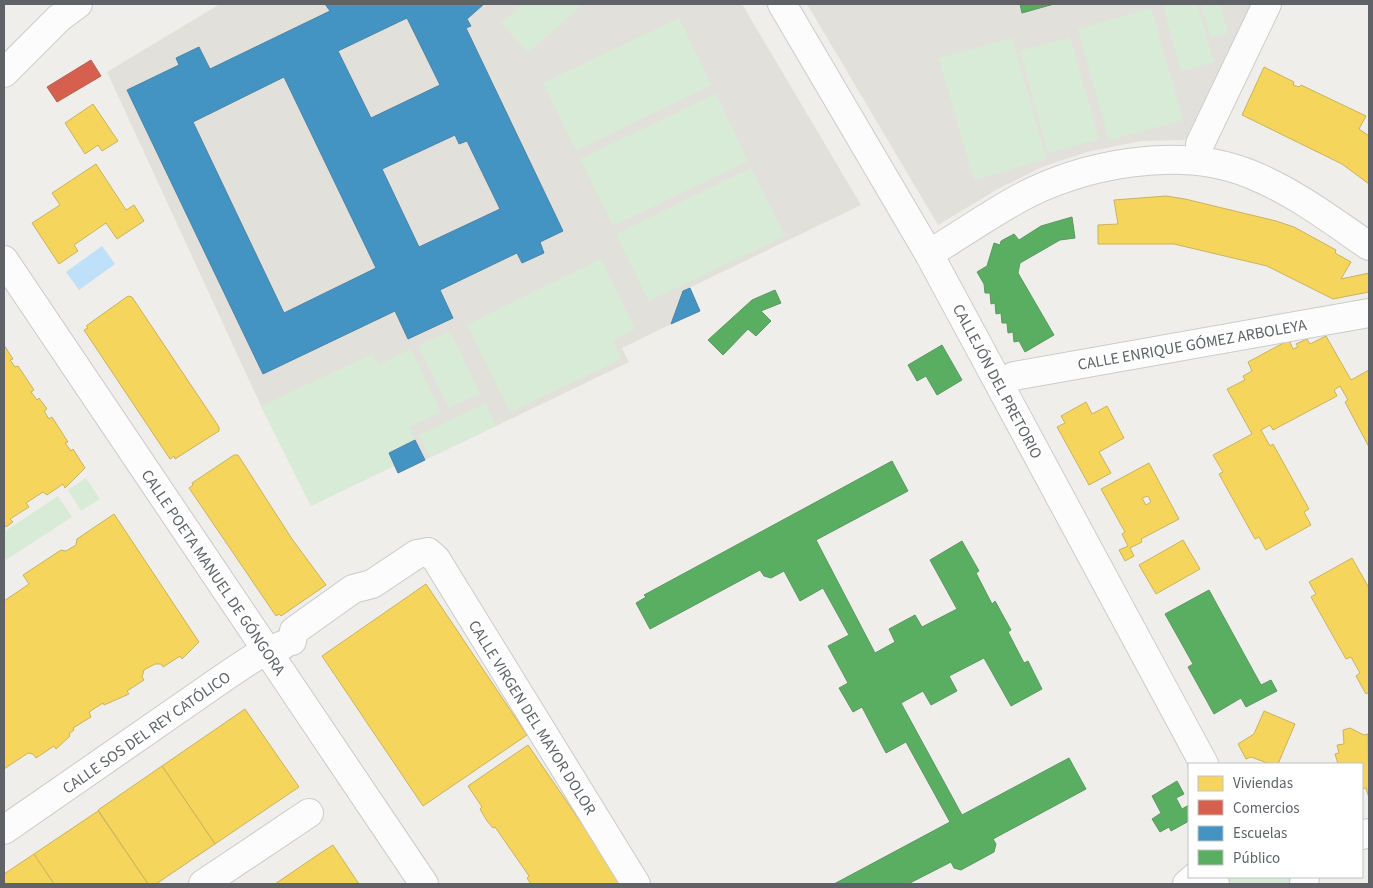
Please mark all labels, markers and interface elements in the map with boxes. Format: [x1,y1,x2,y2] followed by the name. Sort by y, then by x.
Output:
[947,300,1047,463] street label: CALLEJÓN DEL PRETORIO
[1076,314,1309,376] street label: CALLE ENRIQUE GÓMEZ ARBOLEYA
[136,465,291,680] street label: CALLE POETA MANUEL DE GÓNGORA
[463,616,601,819] street label: CALLE VIRGEN DEL MAYOR DOLOR
[58,666,235,799] street label: CALLE SOS DEL REY CATÓLICO
[1188,763,1363,878] legend
[1233,773,1293,794] text: Viviendas
[1233,798,1300,819] text: Comercios
[1233,823,1287,844] text: Escuelas
[1233,848,1280,869] text: Público

